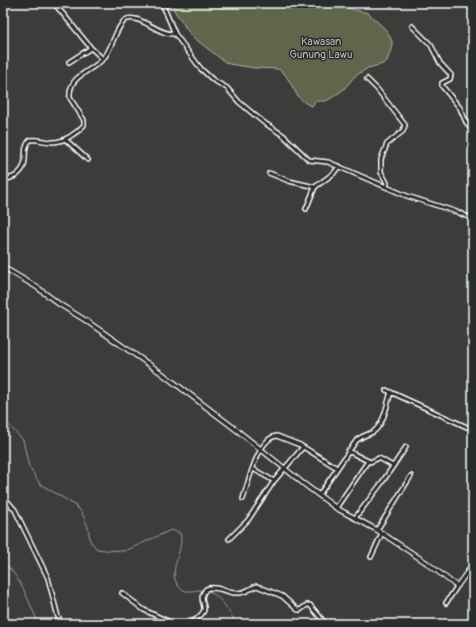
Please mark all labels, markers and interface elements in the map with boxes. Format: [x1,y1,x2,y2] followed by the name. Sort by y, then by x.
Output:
[289,35,353,61] park label: Kawasan Gunung Lawu

